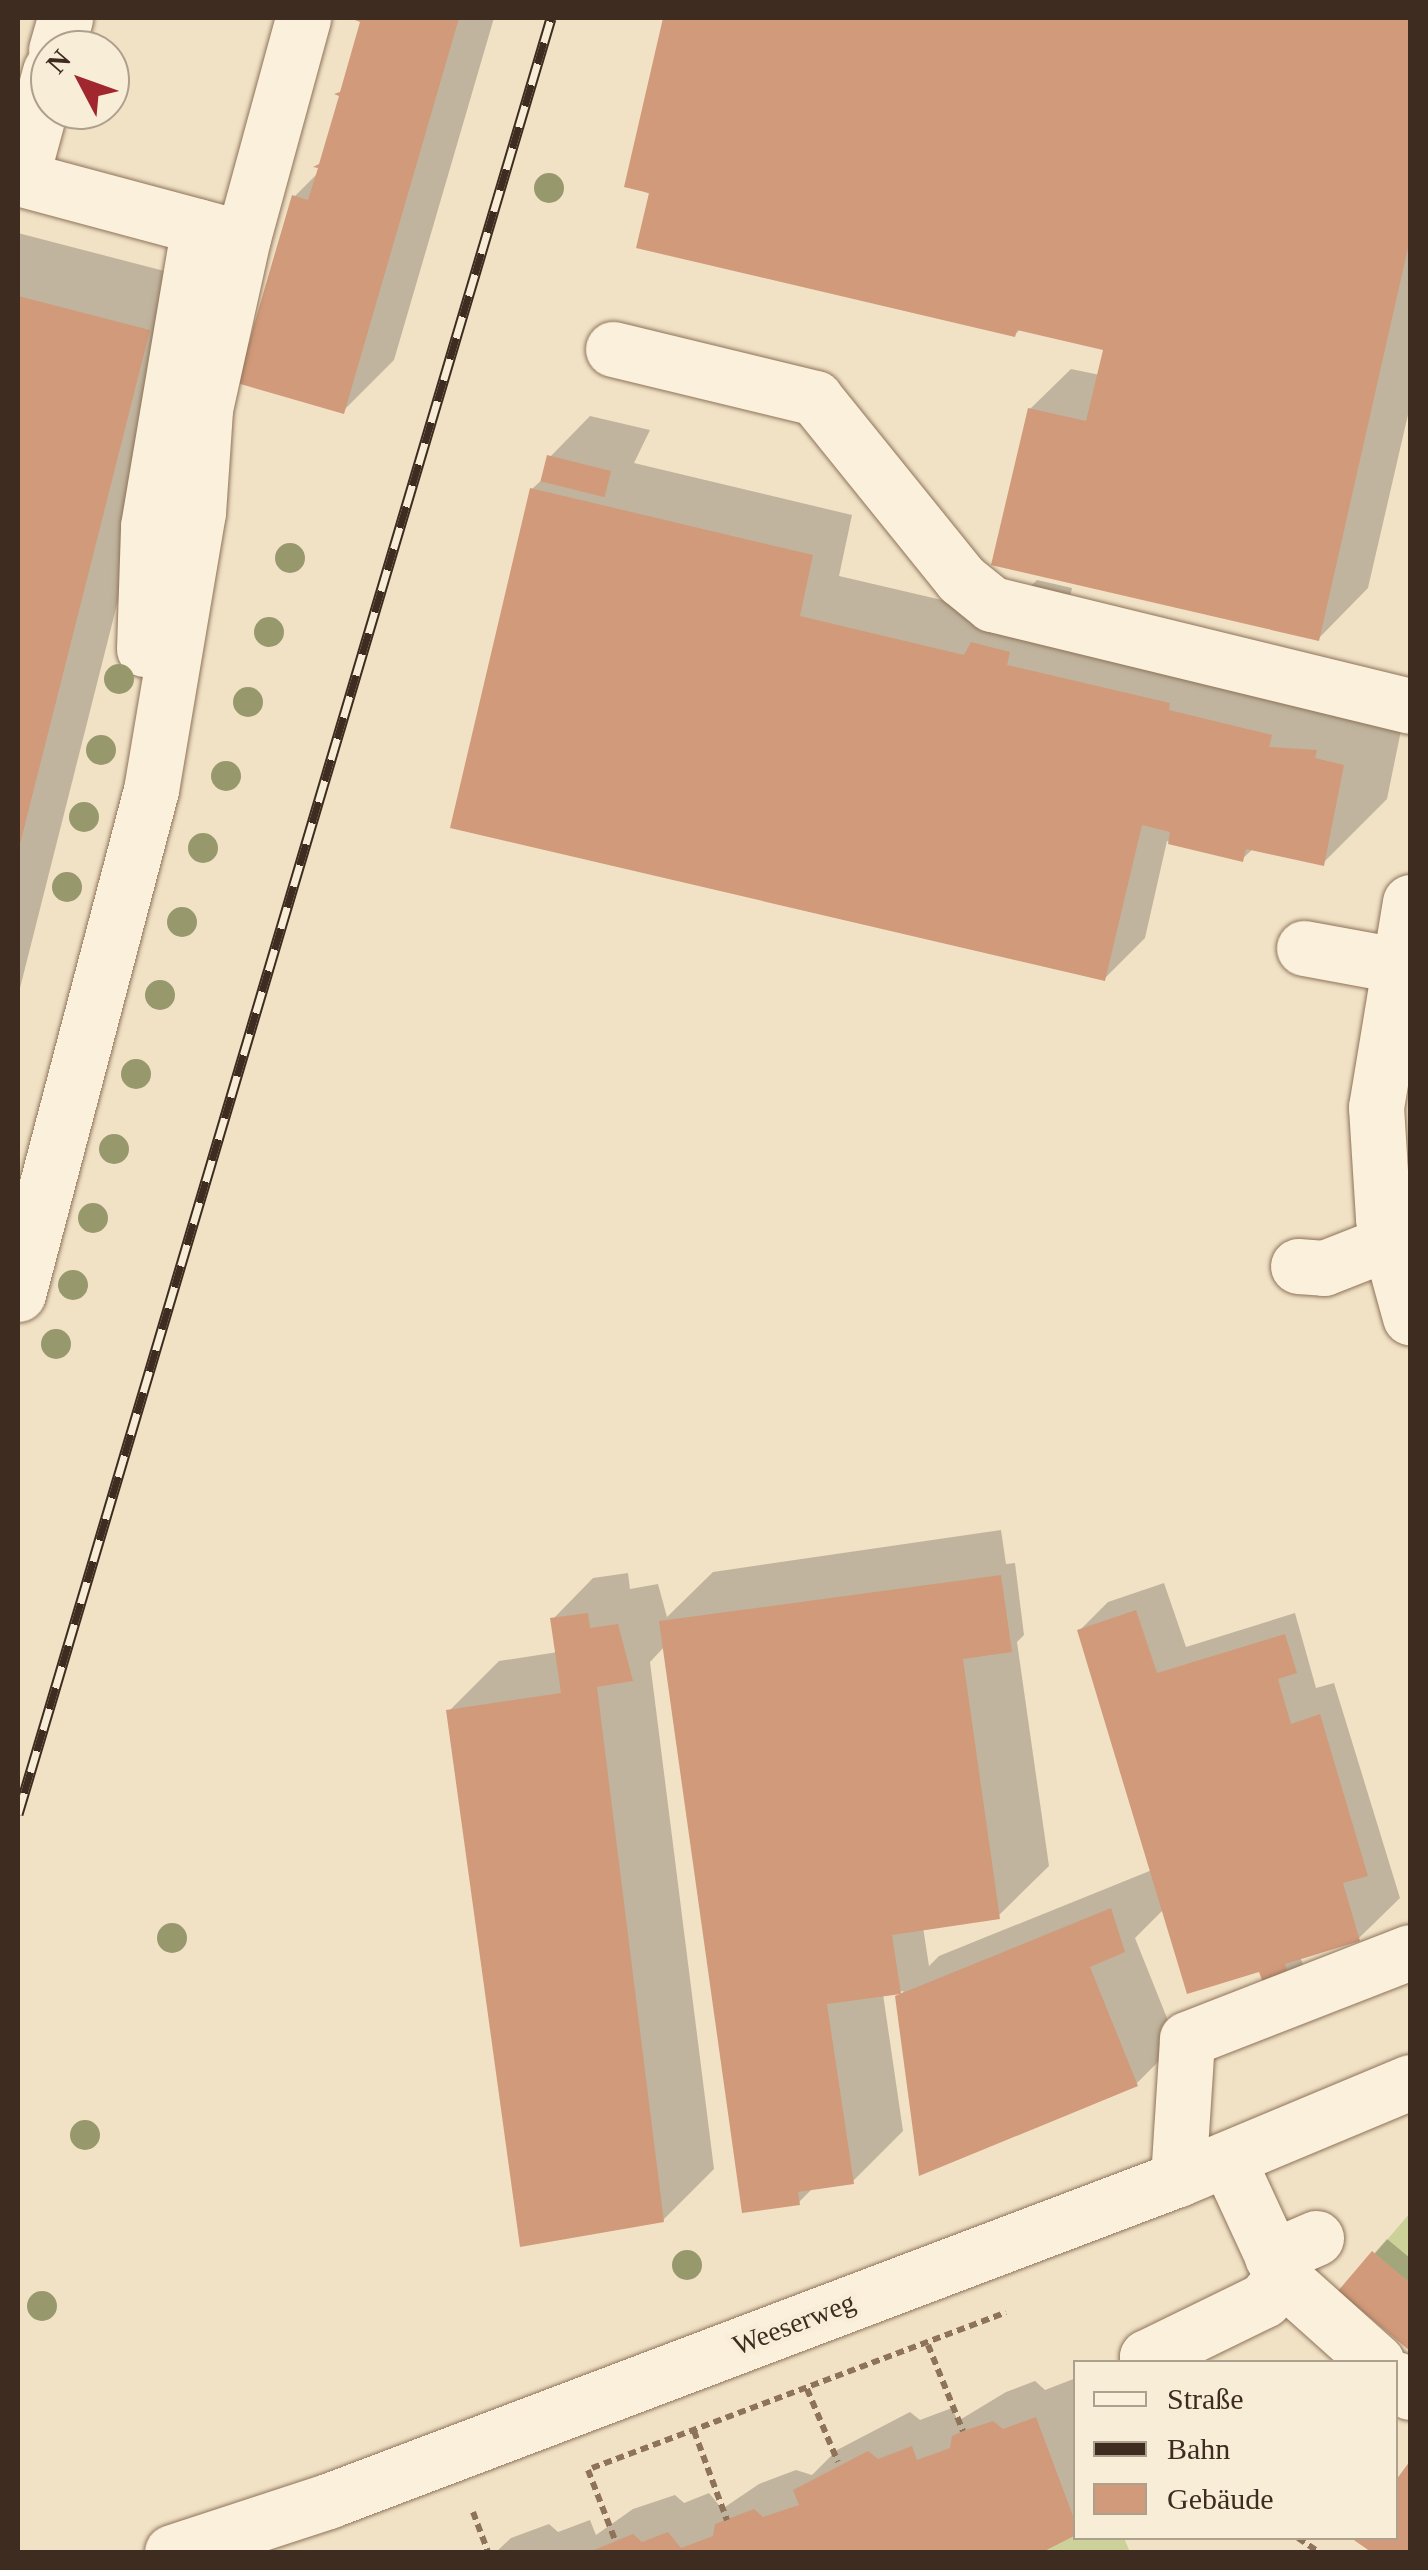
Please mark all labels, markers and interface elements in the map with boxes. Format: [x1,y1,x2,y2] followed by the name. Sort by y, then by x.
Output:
[30,30,130,130] north arrow
[40,44,77,79] text: N
[728,2285,860,2363] street label: Weeserweg
[1073,2360,1398,2540] legend
[1167,2382,1244,2415] text: Straße
[1167,2432,1230,2465] text: Bahn
[1167,2482,1274,2515] text: Gebäude

